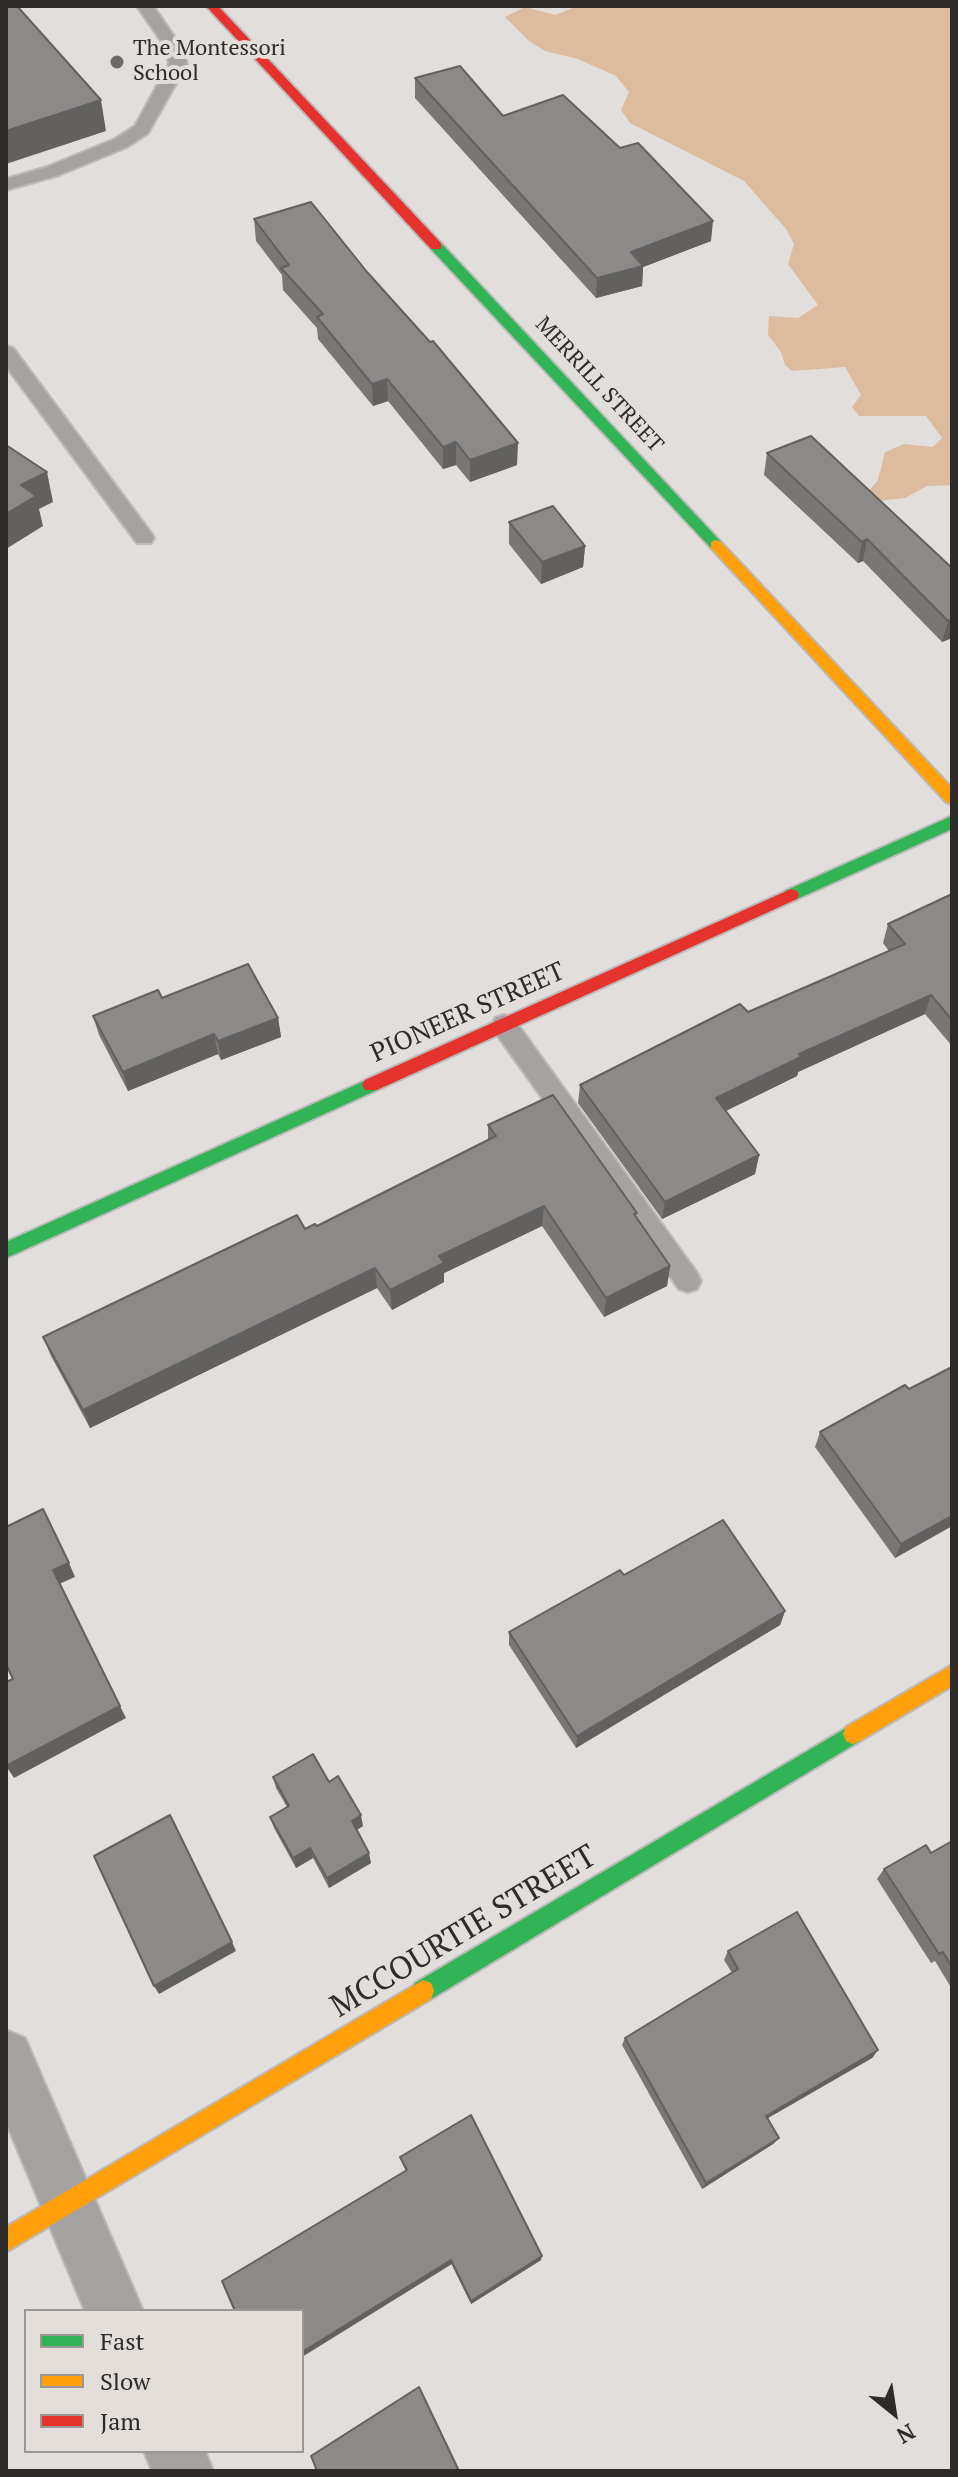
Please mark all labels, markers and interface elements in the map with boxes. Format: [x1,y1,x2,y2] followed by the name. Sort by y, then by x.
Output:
[133,36,286,88] place label: The Montessori School
[108,53,126,71] marker: The Montessori School
[529,312,669,458] street label: MERRILL STREET
[366,956,570,1070] street label: PIONEER STREET
[324,1837,604,2027] street label: MCCOURTIE STREET
[24,2309,304,2453] legend
[100,2325,144,2357] text: Fast
[100,2365,151,2397] text: Slow
[854,2373,934,2453] north arrow
[100,2405,141,2437] text: Jam
[892,2417,921,2451] text: N

